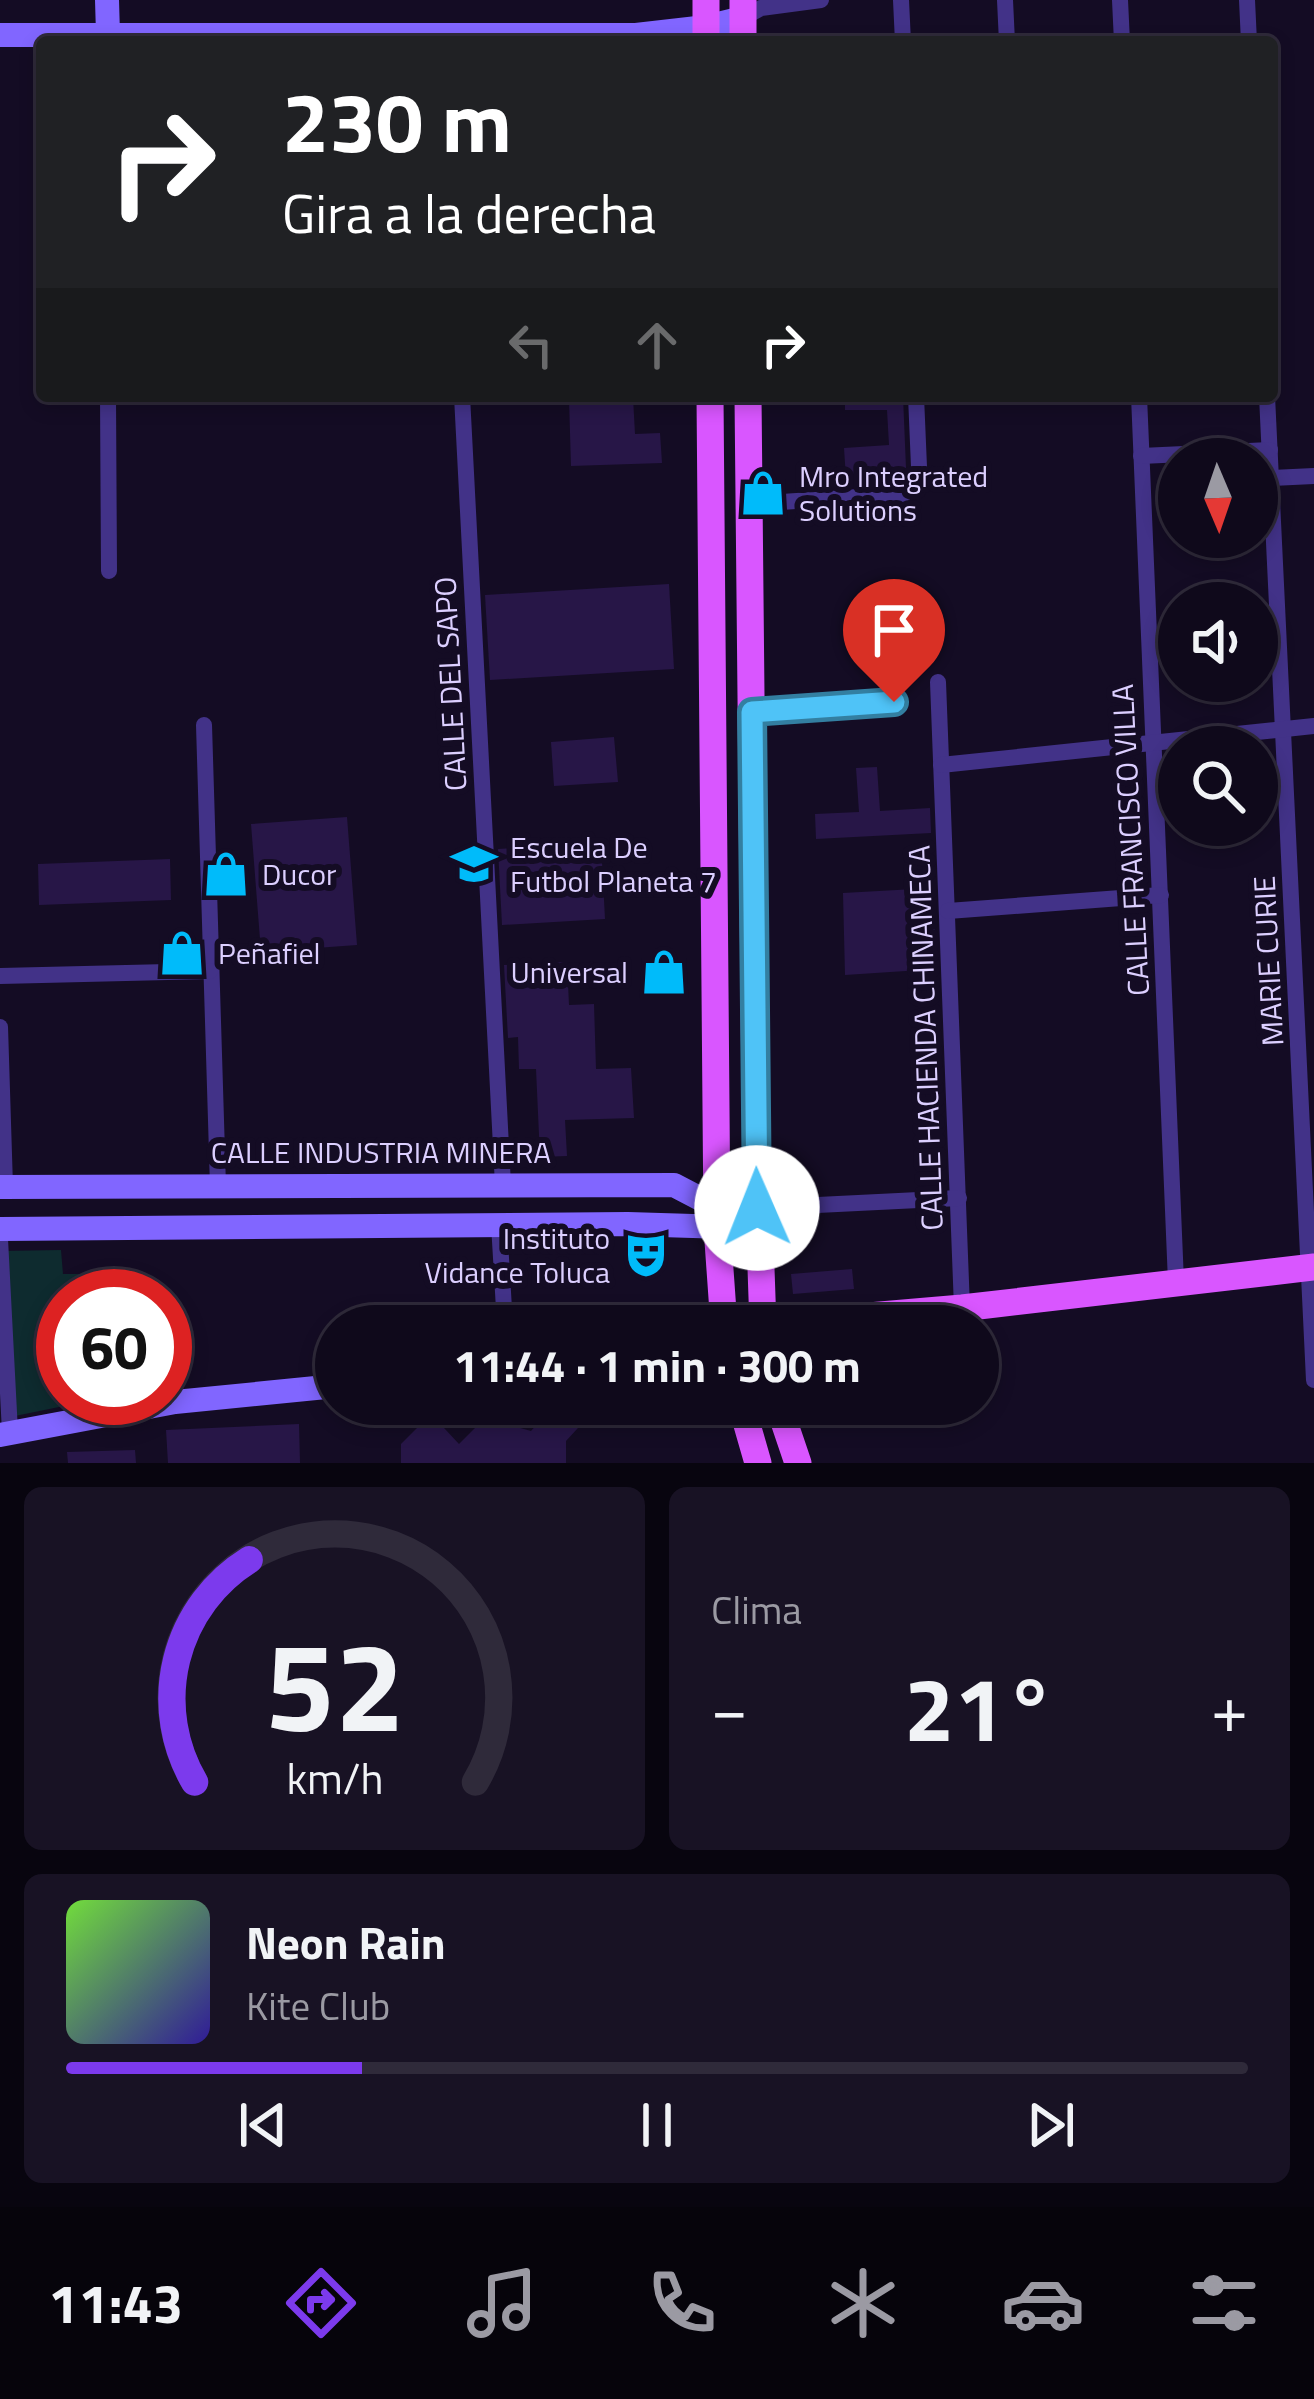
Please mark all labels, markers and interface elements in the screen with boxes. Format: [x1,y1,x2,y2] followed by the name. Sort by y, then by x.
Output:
[282,57,512,185] text: 230 m
[84,84,240,240] icon: right
[282,172,656,254] text: Gira a la derecha
[498,312,564,378] icon: left
[624,312,690,378] icon: ahead
[750,312,816,378] icon: right
[1158,438,1278,558] north arrow
[1158,438,1278,846] map controls
[799,453,988,533] place label: Mro Integrated Solutions
[738,468,788,518] shop icon: Mro Integrated Solutions
[421,576,479,792] street label: CALLE DEL SAPO
[843,579,945,702] pin
[1158,582,1278,702] button: sound
[861,597,927,663] icon: arrive
[1099,683,1161,997] street label: CALLE FRANCISCO VILLA
[1158,726,1278,846] button: search
[510,824,717,904] place label: Escuela De Futbol Planeta 7
[449,839,499,889] school or university icon: Escuela De Futbol Planeta 7
[895,844,955,1232] street label: CALLE HACIENDA CHINAMECA
[201,849,251,899] shop icon: Ducor
[262,851,336,897] place label: Ducor
[1241,875,1295,1047] street label: MARIE CURIE
[157,928,207,978] shop icon: Peñafiel
[218,930,321,976] place label: Peñafiel
[639,947,689,997] shop icon: Universal
[510,949,628,995] place label: Universal
[211,1129,551,1175] street label: CALLE INDUSTRIA MINERA
[694,1145,820,1271] position arrow
[424,1215,610,1295] place label: Instituto Vidance Toluca
[621,1230,671,1280] theatre icon: Instituto Vidance Toluca
[36,1269,192,1425] speed limit sign: 60
[453,1331,861,1399] text: 11:44 · 1 min · 300 m
[711,1580,802,1639] text: Clima
[265,1590,404,1779] text: 52
[904,1639,1055,1776] text: 21°
[711,1657,748,1758] text: −
[1211,1657,1248,1758] text: +
[286,1744,383,1810] text: km/h
[246,1908,446,1976] text: Neon Rain
[246,1976,390,2035] text: Kite Club
[230,2092,296,2158] icon: previous
[624,2092,690,2158] icon: pause
[1018,2092,1084,2158] icon: next
[279,2261,363,2345] icon: directions
[460,2261,544,2345] icon: music
[640,2261,724,2345] icon: phone
[821,2261,905,2345] icon: climate
[1001,2261,1085,2345] icon: car
[1182,2261,1266,2345] icon: filters
[48,2262,183,2344] text: 11:43

